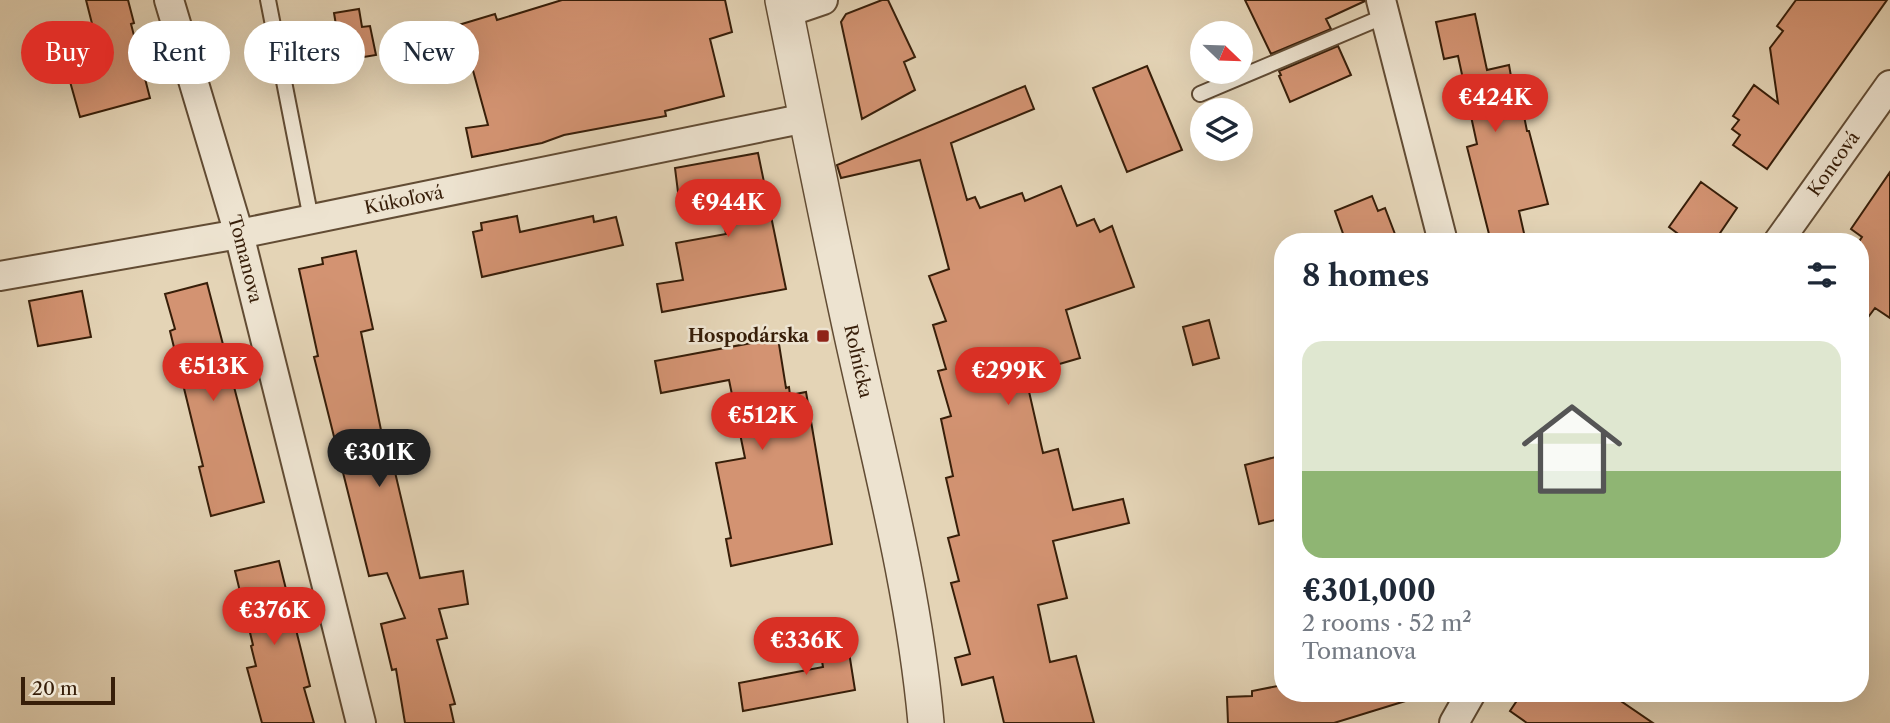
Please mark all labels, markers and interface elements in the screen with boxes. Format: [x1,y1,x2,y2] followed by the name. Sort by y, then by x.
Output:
[21,21,114,84] chip: Buy
[128,21,230,84] chip: Rent
[244,21,365,84] chip: Filters
[379,21,479,84] chip: New
[1190,21,1253,84] north arrow
[1190,21,1253,161] map controls
[1446,74,1544,134] pin: €424K
[1458,83,1532,111] text: €424K
[1190,98,1253,161] button: layers
[1803,127,1865,201] street label: Koncová
[679,180,777,239] pin: €944K
[362,181,446,219] street label: Kúkoľová
[691,188,765,216] text: €944K
[223,213,267,306] street label: Tomanova
[1803,256,1841,294] icon: filters
[1302,257,1429,294] text: 8 homes
[839,322,877,401] street label: Roľnícka
[688,325,810,347] place label: Hospodárska
[815,328,831,344] marker: Hospodárska
[164,344,262,403] pin: €513K
[959,348,1057,407] pin: €299K
[178,352,248,380] text: €513K
[971,356,1045,384] text: €299K
[1509,386,1635,512] icon: home
[713,392,811,452] pin: €512K
[727,401,797,429] text: €512K
[330,430,428,489] pin: €301K
[344,438,415,466] text: €301K
[1302,572,1436,609] text: €301,000
[225,588,323,647] pin: €376K
[238,596,310,624] text: €376K
[1302,609,1472,637] text: 2 rooms · 52 m²
[757,618,855,677] pin: €336K
[770,626,842,654] text: €336K
[1302,637,1416,665] text: Tomanova
[21,674,116,706] scale bar
[32,677,78,700] text: 20 m

